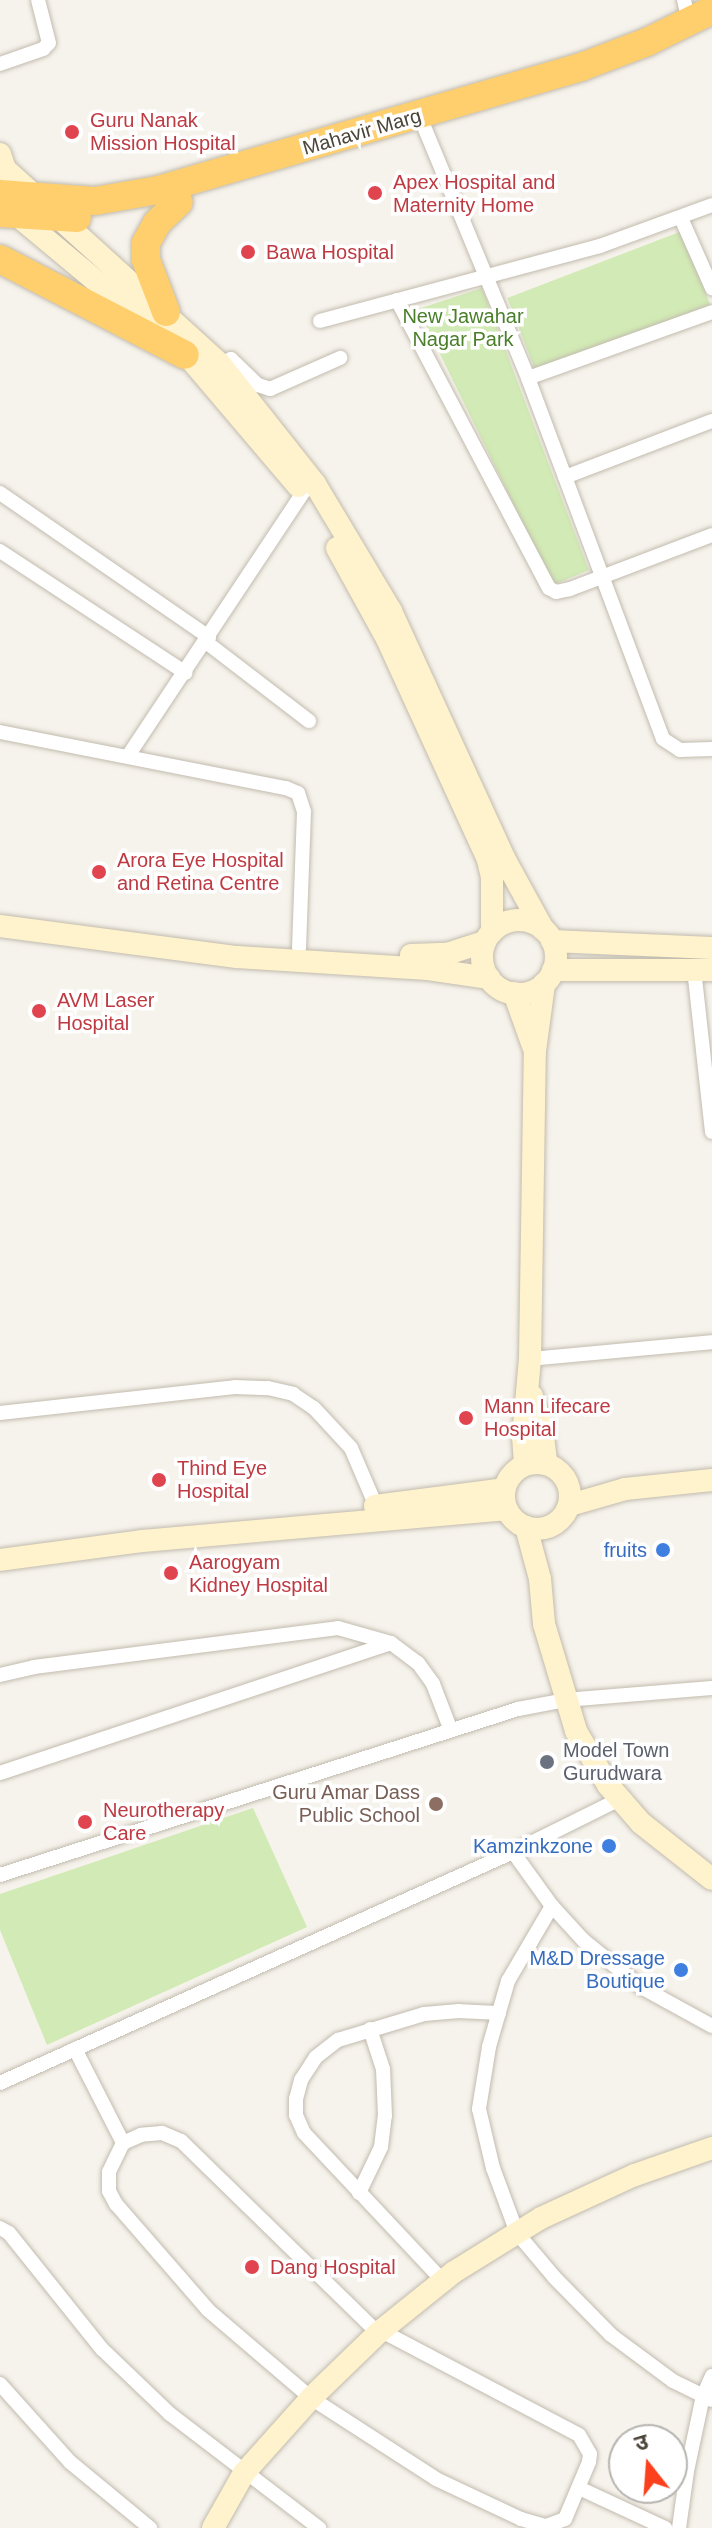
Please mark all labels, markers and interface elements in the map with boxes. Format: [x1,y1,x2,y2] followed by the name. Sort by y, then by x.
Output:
[300,104,424,160] street label: Mahavir Marg
[90,108,236,155] place label: Guru Nanak Mission Hospital
[61,121,83,143] marker: Guru Nanak Mission Hospital
[393,170,555,217] place label: Apex Hospital and Maternity Home
[364,182,386,204] marker: Apex Hospital and Maternity Home
[266,240,394,264] place label: Bawa Hospital
[237,241,259,263] marker: Bawa Hospital
[402,305,524,352] park label: New Jawahar Nagar Park
[117,848,284,895] place label: Arora Eye Hospital and Retina Centre
[88,861,110,883] marker: Arora Eye Hospital and Retina Centre
[57,988,154,1035] place label: AVM Laser Hospital
[28,1000,50,1022] marker: AVM Laser Hospital
[484,1394,611,1441] place label: Mann Lifecare Hospital
[455,1407,477,1429] marker: Mann Lifecare Hospital
[177,1456,267,1503] place label: Thind Eye Hospital
[148,1469,170,1491] marker: Thind Eye Hospital
[604,1538,647,1562] place label: fruits
[654,1541,672,1559] marker: fruits
[189,1550,328,1597] place label: Aarogyam Kidney Hospital
[160,1562,182,1584] marker: Aarogyam Kidney Hospital
[563,1738,670,1785] place label: Model Town Gurudwara
[538,1753,556,1771] marker: Model Town Gurudwara
[271,1780,420,1827] place label: Guru Amar Dass Public School
[427,1795,445,1813] marker: Guru Amar Dass Public School
[103,1798,224,1845] place label: Neurotherapy Care
[74,1811,96,1833] marker: Neurotherapy Care
[473,1834,593,1858] place label: Kamzinkzone
[600,1837,618,1855] marker: Kamzinkzone
[529,1946,665,1993] place label: M&D Dressage Boutique
[672,1961,690,1979] marker: M&D Dressage Boutique
[270,2255,396,2279] place label: Dang Hospital
[241,2256,263,2278] marker: Dang Hospital
[608,2424,688,2504] north arrow
[632,2429,651,2456] text: उ

